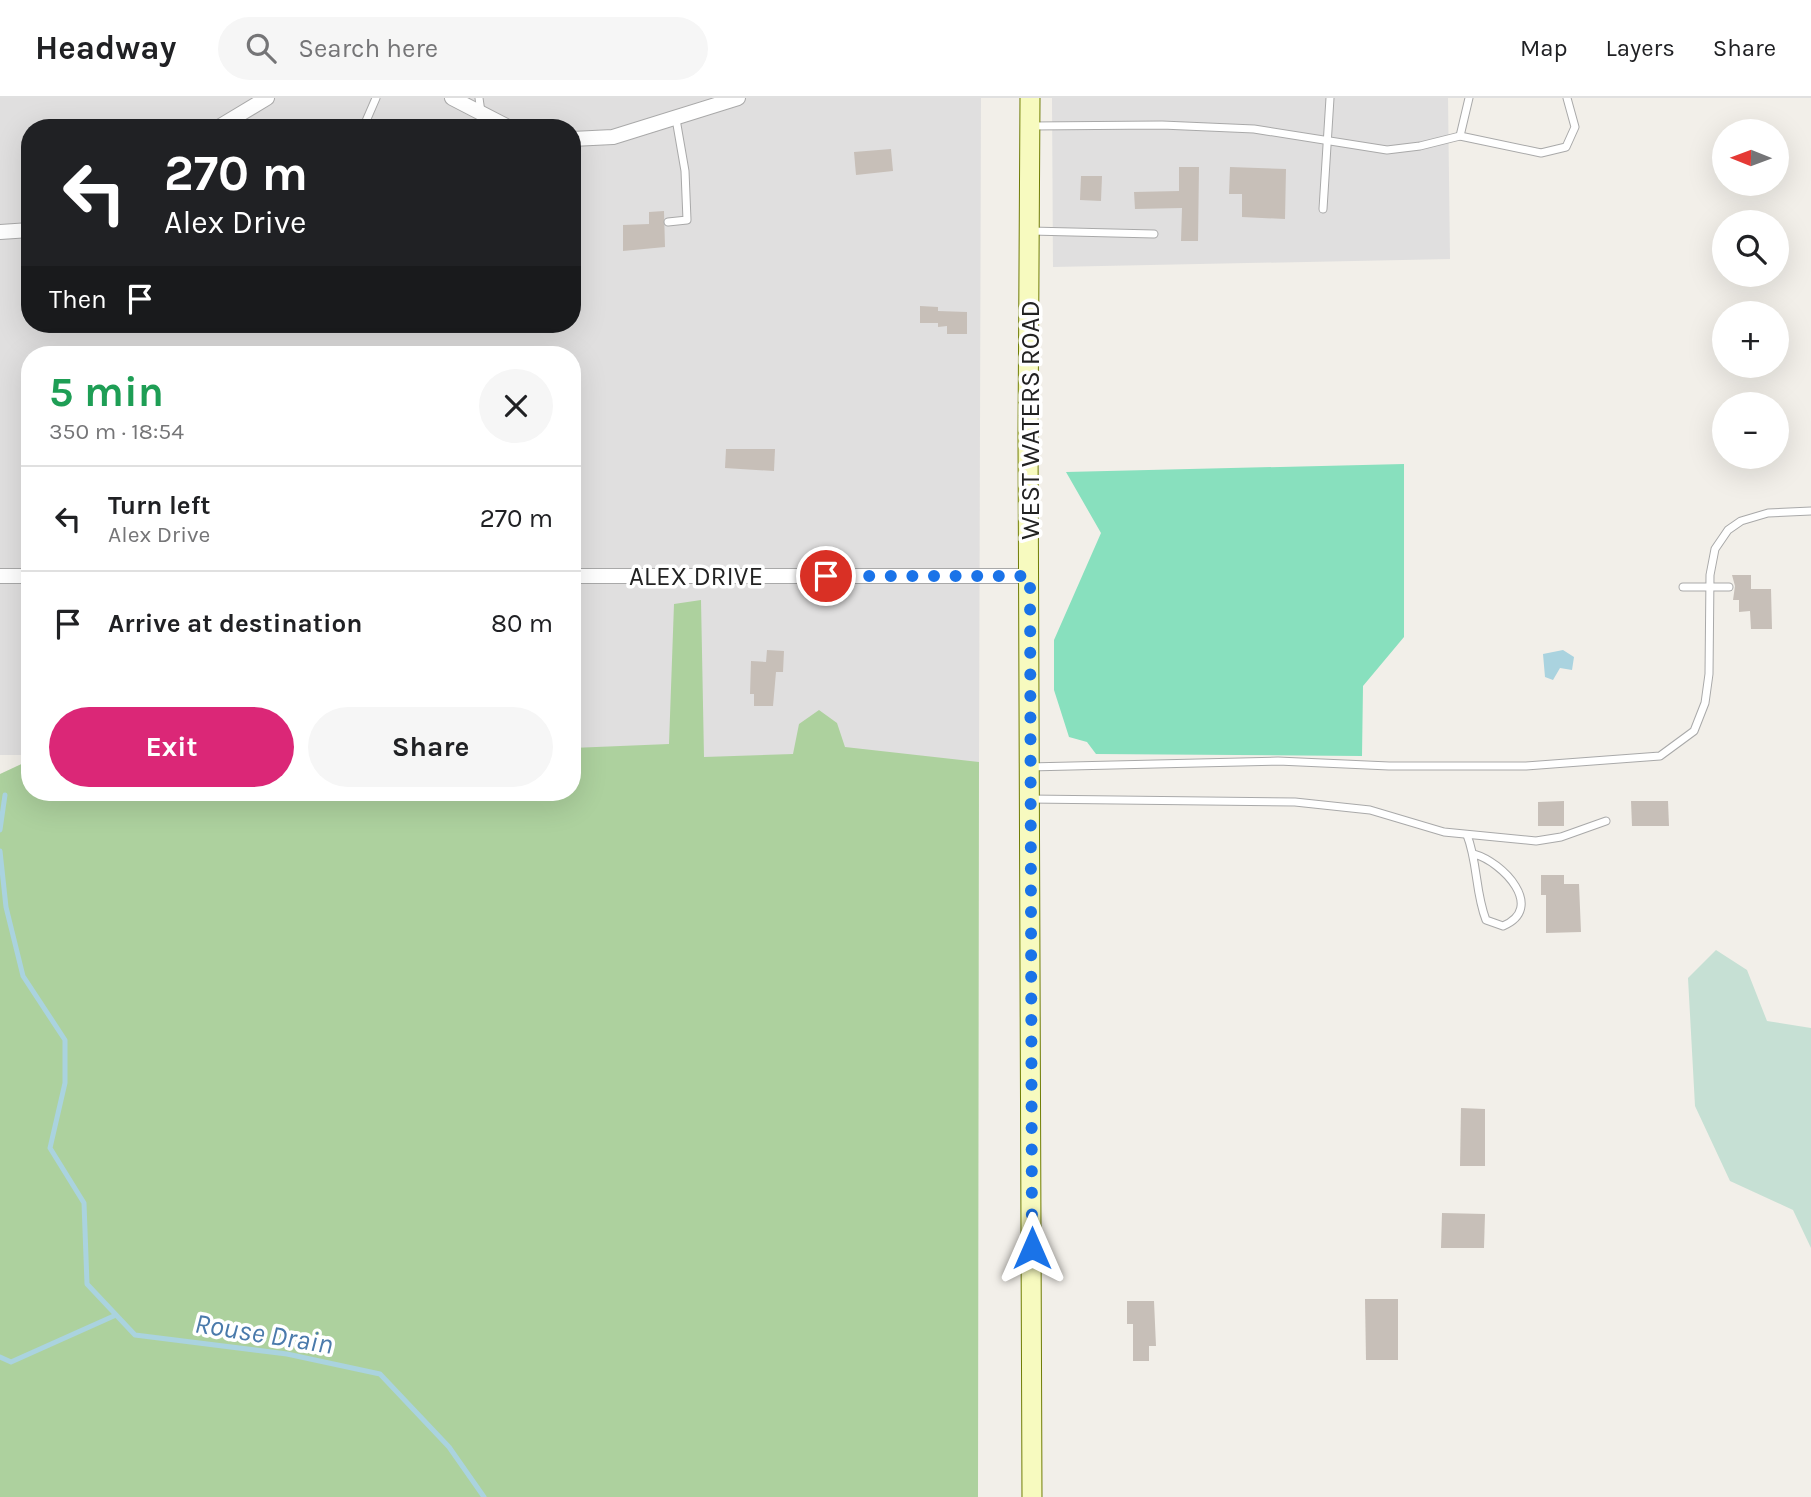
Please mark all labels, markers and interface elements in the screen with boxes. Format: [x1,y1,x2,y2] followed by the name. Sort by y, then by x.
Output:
[218,17,708,80] search box
[35,29,176,67] text: Headway
[242,29,280,67] icon: search
[298,33,438,64] text: Search here
[1520,34,1568,62] text: Map
[1606,34,1675,62] text: Layers
[1713,34,1776,62] text: Share
[1712,119,1788,196] north arrow
[1712,119,1789,469] map controls
[164,145,308,202] text: 270 m
[49,147,140,238] icon: left
[164,204,306,241] text: Alex Drive
[1712,210,1789,287] button: search
[121,280,159,318] icon: arrive
[49,284,107,315] text: Then
[1015,300,1046,540] street label: WEST WATERS ROAD
[1712,301,1789,378] button: +
[49,367,164,417] text: 5 min
[479,369,553,443] button: close
[1712,392,1789,469] button: −
[49,418,184,445] text: 350 m · 18:54
[108,490,210,521] text: Turn left
[49,500,87,538] icon: left
[480,503,553,534] text: 270 m
[108,521,210,548] text: Alex Drive
[796,546,856,606] pin
[807,557,845,595] icon: arrive
[629,561,763,592] street label: ALEX DRIVE
[49,605,87,643] icon: arrive
[108,608,362,639] text: Arrive at destination
[491,608,553,639] text: 80 m
[49,707,294,787] button: Exit
[308,707,553,787] button: Share
[995,1211,1069,1285] position arrow
[192,1306,336,1361] water label: Rouse Drain

